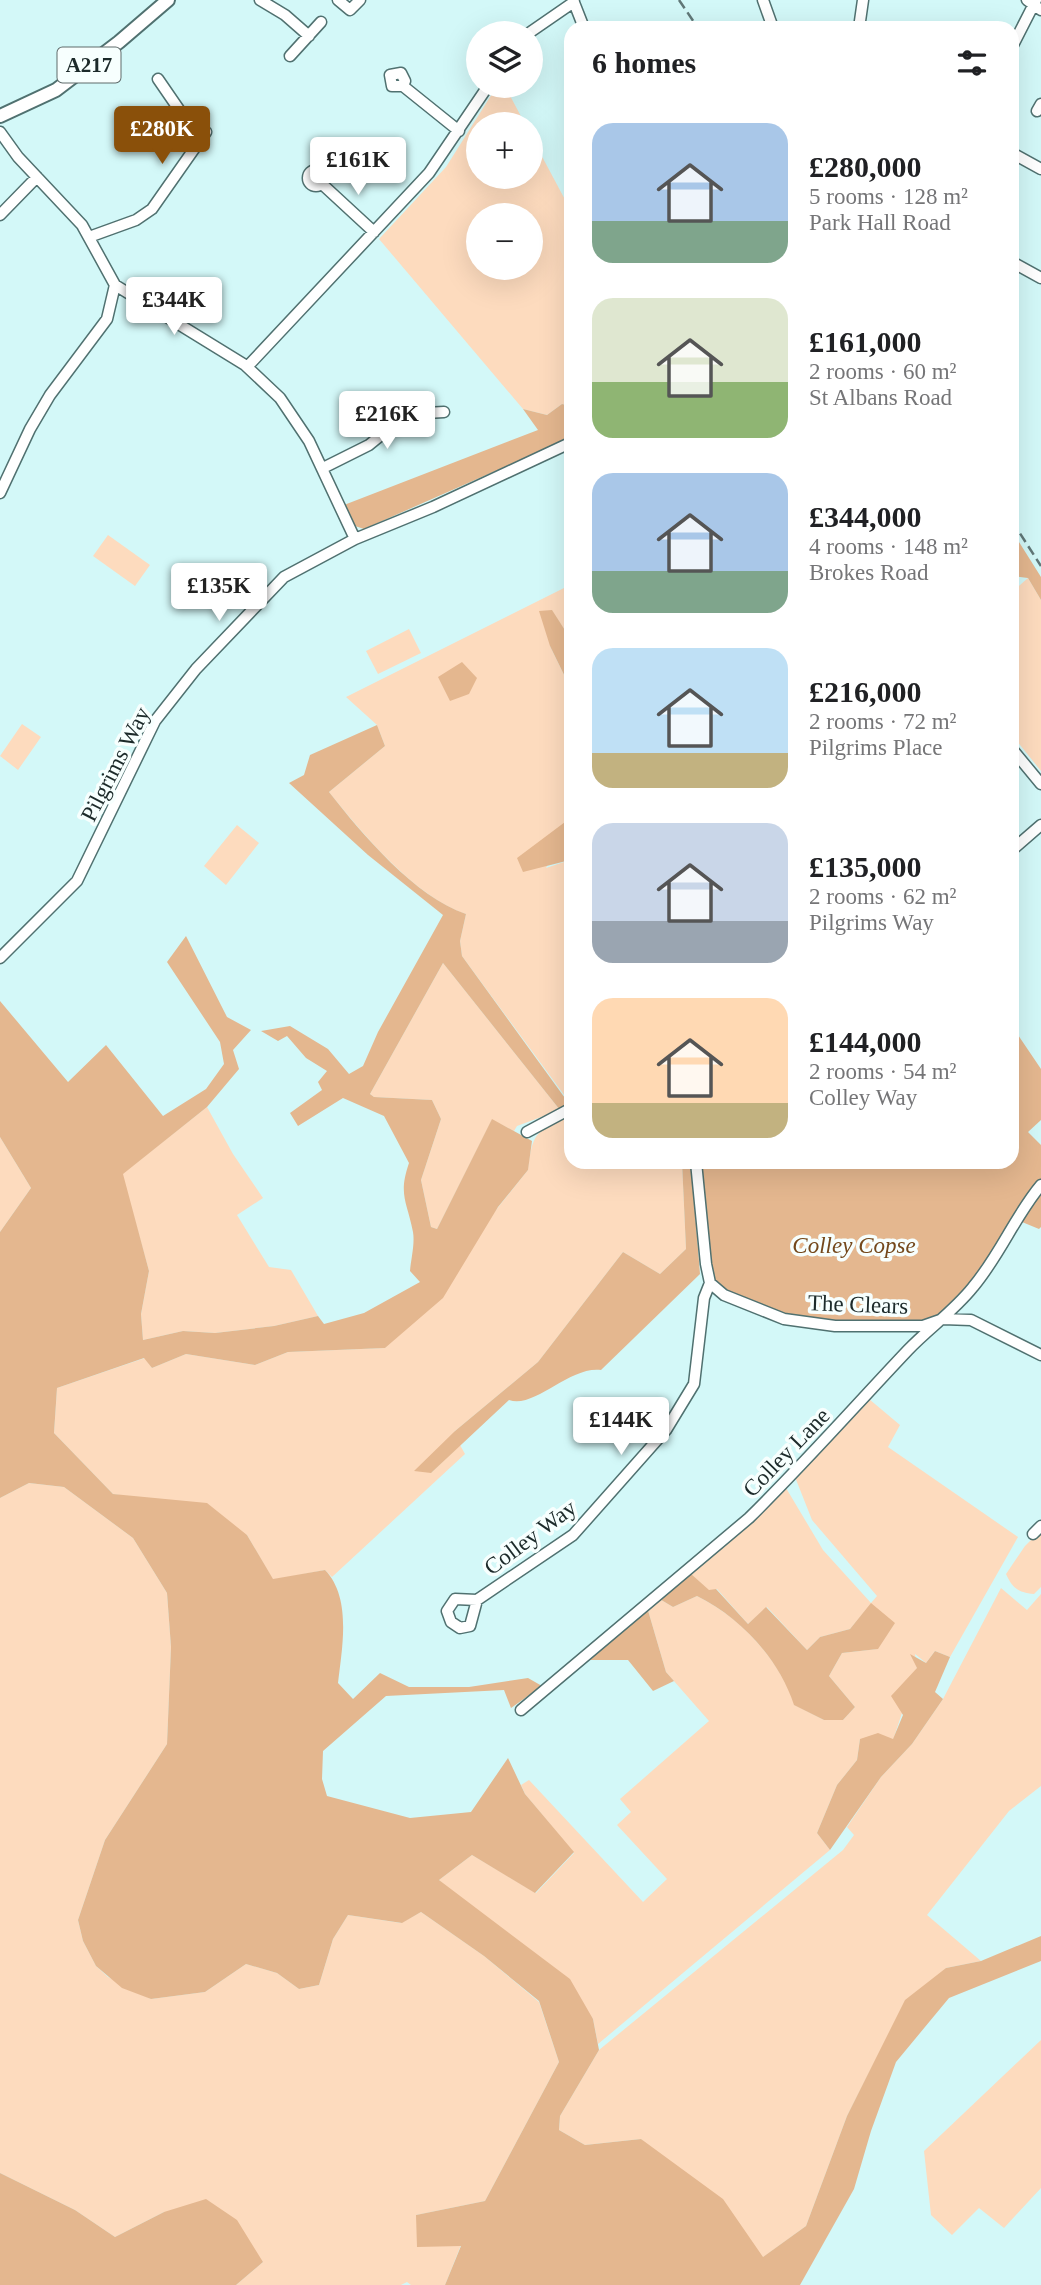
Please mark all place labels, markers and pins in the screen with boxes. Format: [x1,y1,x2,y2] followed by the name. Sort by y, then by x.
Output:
[113,106,211,166] pin: £280K
[309,138,407,197] pin: £161K
[125,278,223,337] pin: £344K
[338,392,436,451] pin: £216K
[170,564,268,623] pin: £135K
[572,1398,670,1457] pin: £144K

